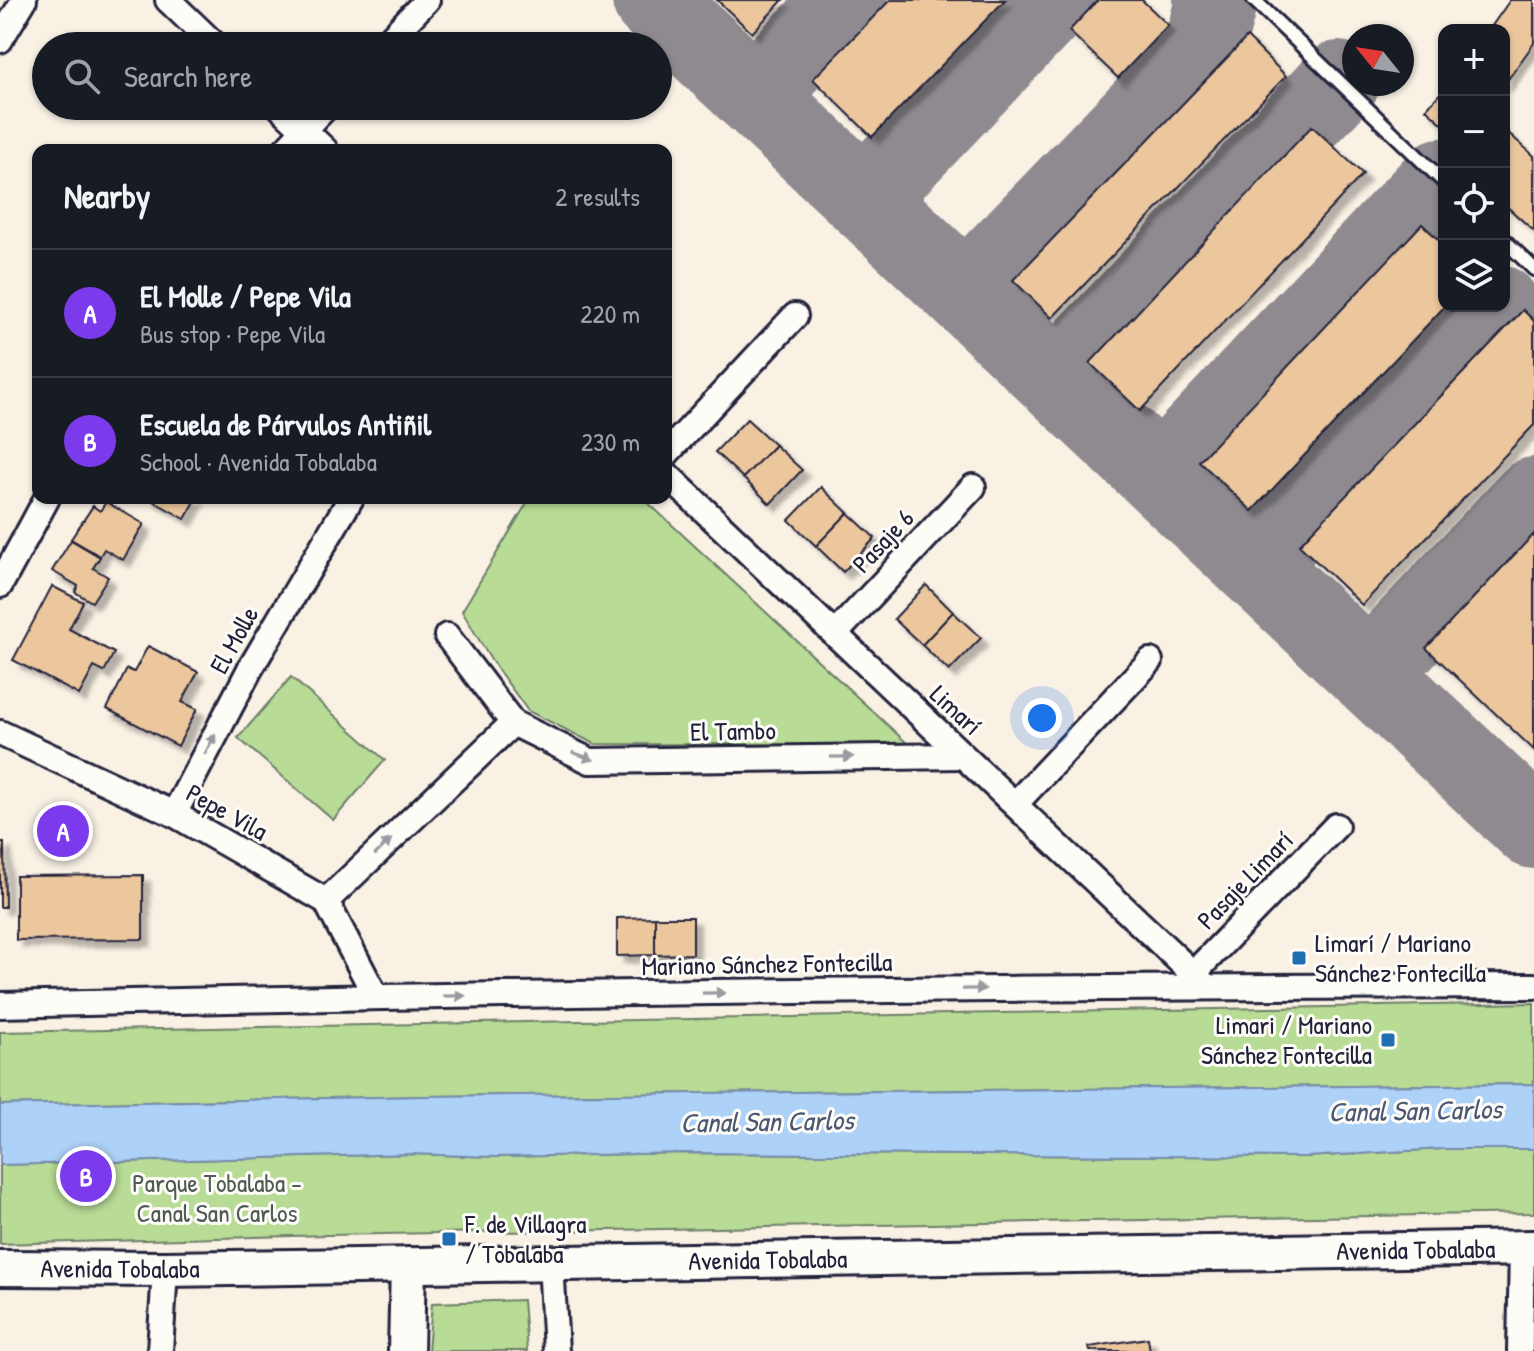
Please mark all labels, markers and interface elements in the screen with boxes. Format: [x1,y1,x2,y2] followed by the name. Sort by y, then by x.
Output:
[1342,24,1414,96] north arrow
[1438,24,1510,312] map controls
[1438,24,1510,96] button: +
[32,32,672,120] search box
[60,54,104,98] icon: search
[124,56,252,96] text: Search here
[1438,96,1510,168] button: −
[1438,168,1510,240] button: locate
[64,173,150,219] text: Nearby
[555,179,640,214] text: 2 results
[1438,240,1510,312] button: layers
[140,276,351,316] text: El Molle / Pepe Vila
[84,296,96,331] text: A
[580,296,640,331] text: 220 m
[140,316,325,351] text: Bus stop · Pepe Vila
[140,404,431,444] text: Escuela de Párvulos Antiñil
[83,424,97,459] text: B
[581,424,640,459] text: 230 m
[140,444,377,479] text: School · Avenida Tobalaba
[844,501,921,580] street label: Pasaje 6
[201,600,266,680] street label: El Molle
[923,677,990,743] street label: Limarí
[1022,698,1062,738] your location
[690,712,776,749] street label: El Tambo
[203,733,216,756] one-way arrow
[571,750,595,763] one-way arrow
[830,751,855,764] one-way arrow
[180,775,274,848] street label: Pepe Vila
[37,801,89,861] pin: A
[1189,823,1300,937] street label: Pasaje Limarí
[373,838,392,856] one-way arrow
[1315,925,1486,990] place label: Limarí / Mariano Sánchez Fontecilla
[641,944,893,983] street label: Mariano Sánchez Fontecilla
[1290,949,1308,967] marker: Limarí / Mariano Sánchez Fontecilla
[962,983,987,996] one-way arrow
[702,986,727,999] one-way arrow
[442,989,467,1002] one-way arrow
[1201,1007,1372,1072] place label: Limari / Mariano Sánchez Fontecilla
[1379,1031,1397,1049] marker: Limari / Mariano Sánchez Fontecilla
[1328,1089,1504,1131] water label: Canal San Carlos
[680,1100,856,1142] water label: Canal San Carlos
[60,1146,112,1206] pin: B
[132,1165,302,1230] park label: Parque Tobalaba - Canal San Carlos
[464,1206,586,1271] place label: F. de Villagra / Tobalaba
[440,1230,458,1248] marker: F. de Villagra / Tobalaba
[1336,1231,1496,1268] street label: Avenida Tobalaba
[688,1241,848,1278] street label: Avenida Tobalaba
[40,1250,200,1286] street label: Avenida Tobalaba

